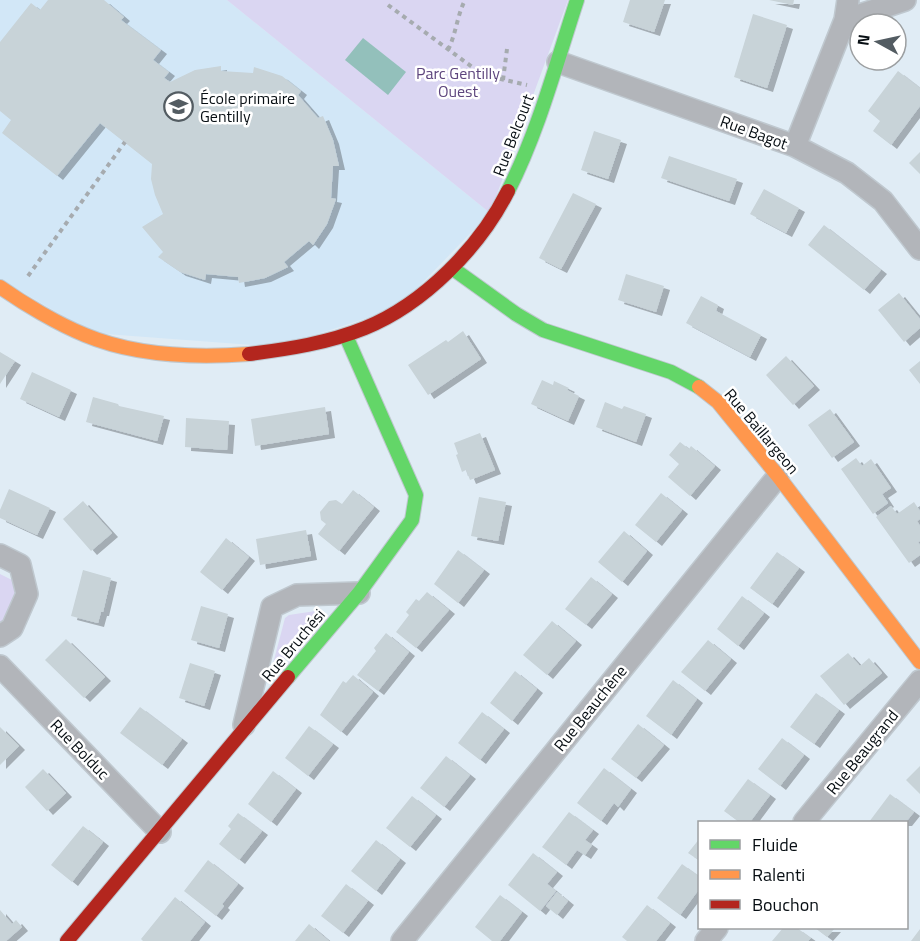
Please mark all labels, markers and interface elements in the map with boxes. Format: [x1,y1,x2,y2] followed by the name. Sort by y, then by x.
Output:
[848,12,908,72] north arrow
[850,33,876,47] text: N
[416,61,500,103] park label: Parc Gentilly Ouest
[200,86,295,128] place label: École primaire Gentilly
[486,90,540,180] street label: Rue Belcourt
[163,91,195,123] school or university icon: École primaire Gentilly
[717,109,791,155] street label: Rue Bagot
[719,383,805,479] street label: Rue Baillargeon
[255,603,331,687] street label: Rue Bruchési
[548,660,632,756] street label: Rue Beauchêne
[820,704,904,800] street label: Rue Beaugrand
[45,713,115,785] street label: Rue Bolduc
[698,821,908,929] legend
[752,831,798,858] text: Fluide
[752,861,805,888] text: Ralenti
[752,891,819,918] text: Bouchon

